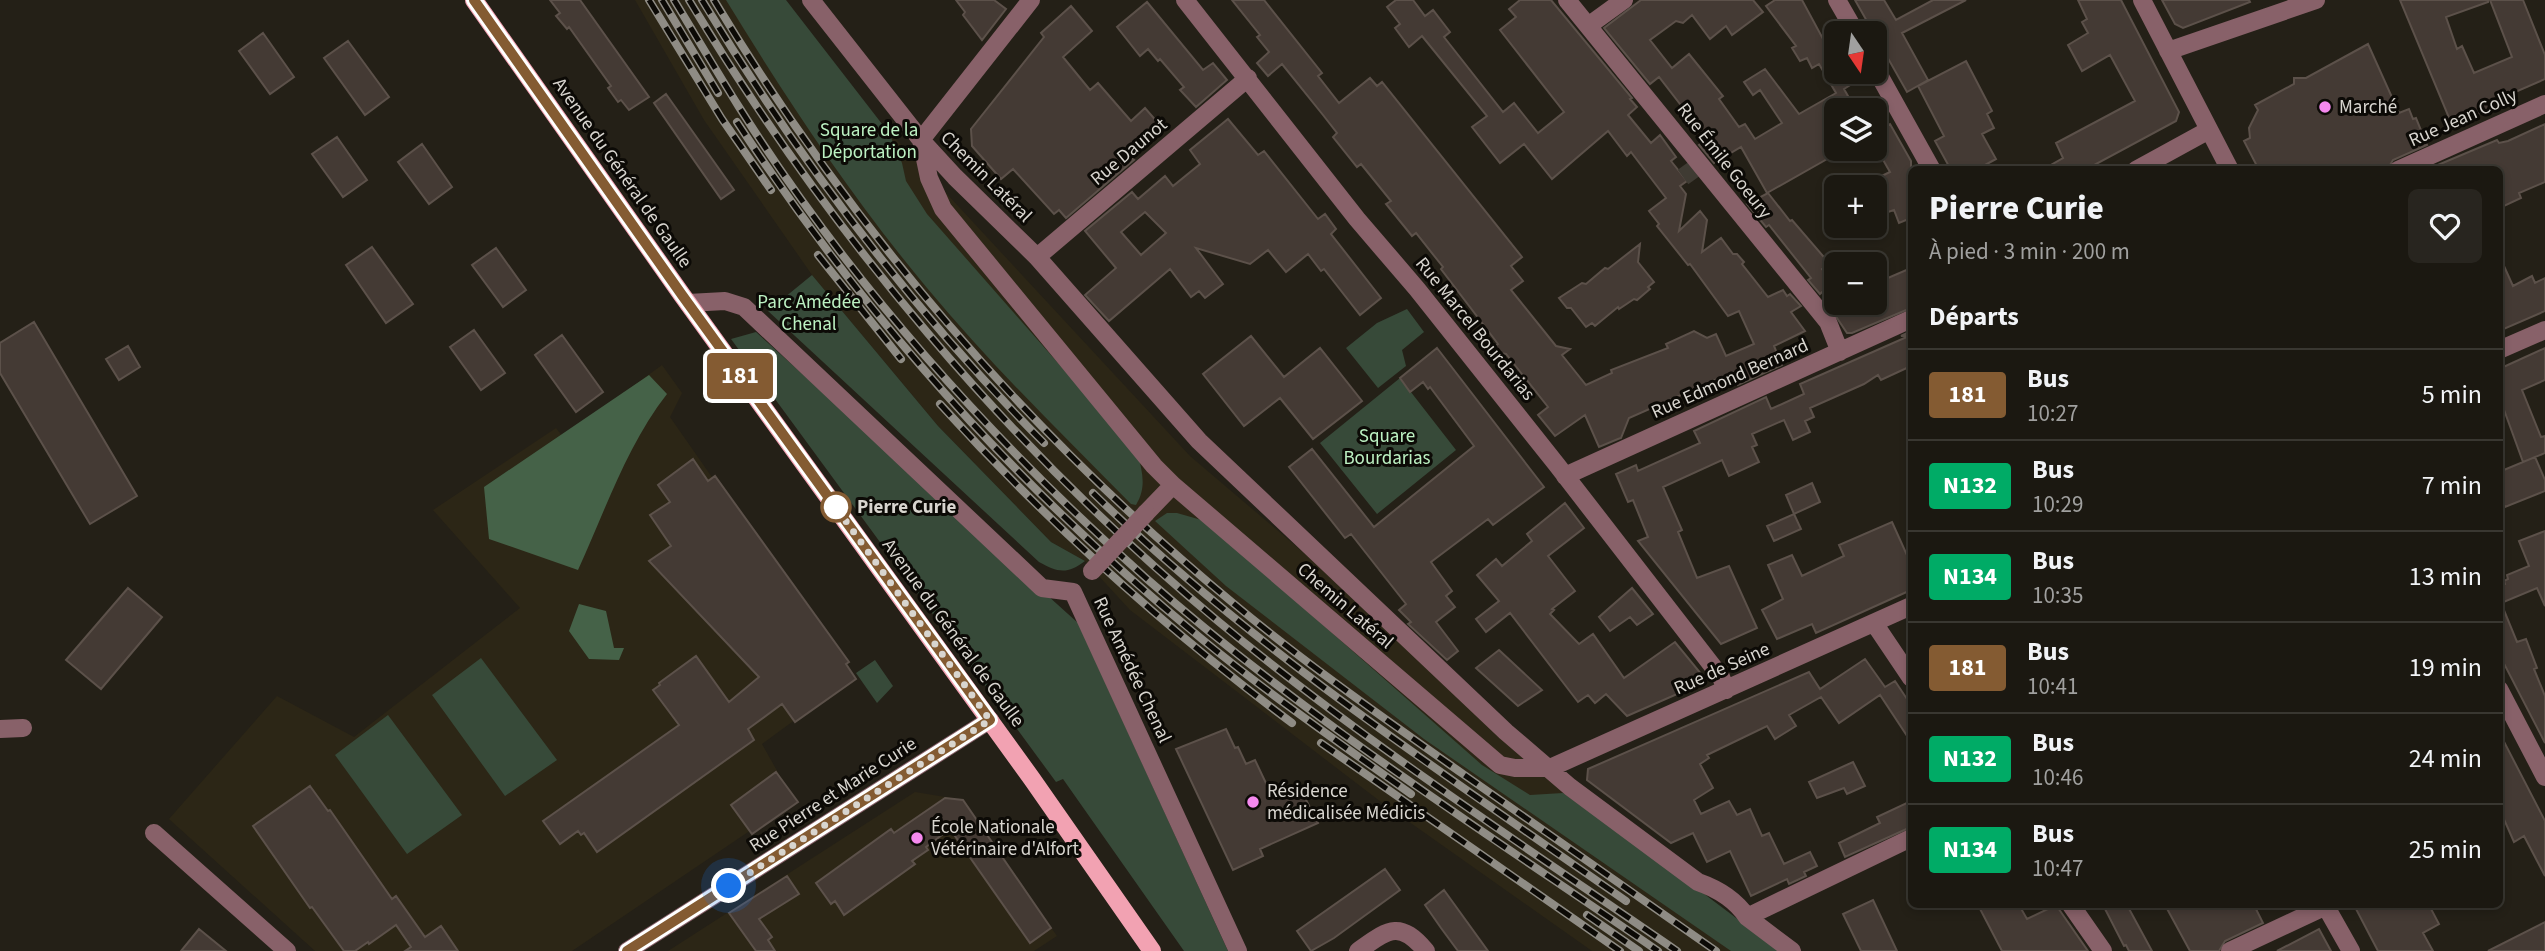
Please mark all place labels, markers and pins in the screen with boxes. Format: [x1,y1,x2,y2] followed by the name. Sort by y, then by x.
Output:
[2339,94,2397,121] place label: Marché
[2317,99,2333,115] marker: Marché
[821,492,851,522] marker: Pierre Curie
[857,494,956,521] place label: Pierre Curie
[1267,778,1425,827] place label: Résidence médicalisée Médicis
[1245,794,1261,810] marker: Résidence médicalisée Médicis
[931,814,1080,863] place label: École Nationale Vétérinaire d'Alfort
[909,830,925,846] marker: École Nationale Vétérinaire d'Alfort

